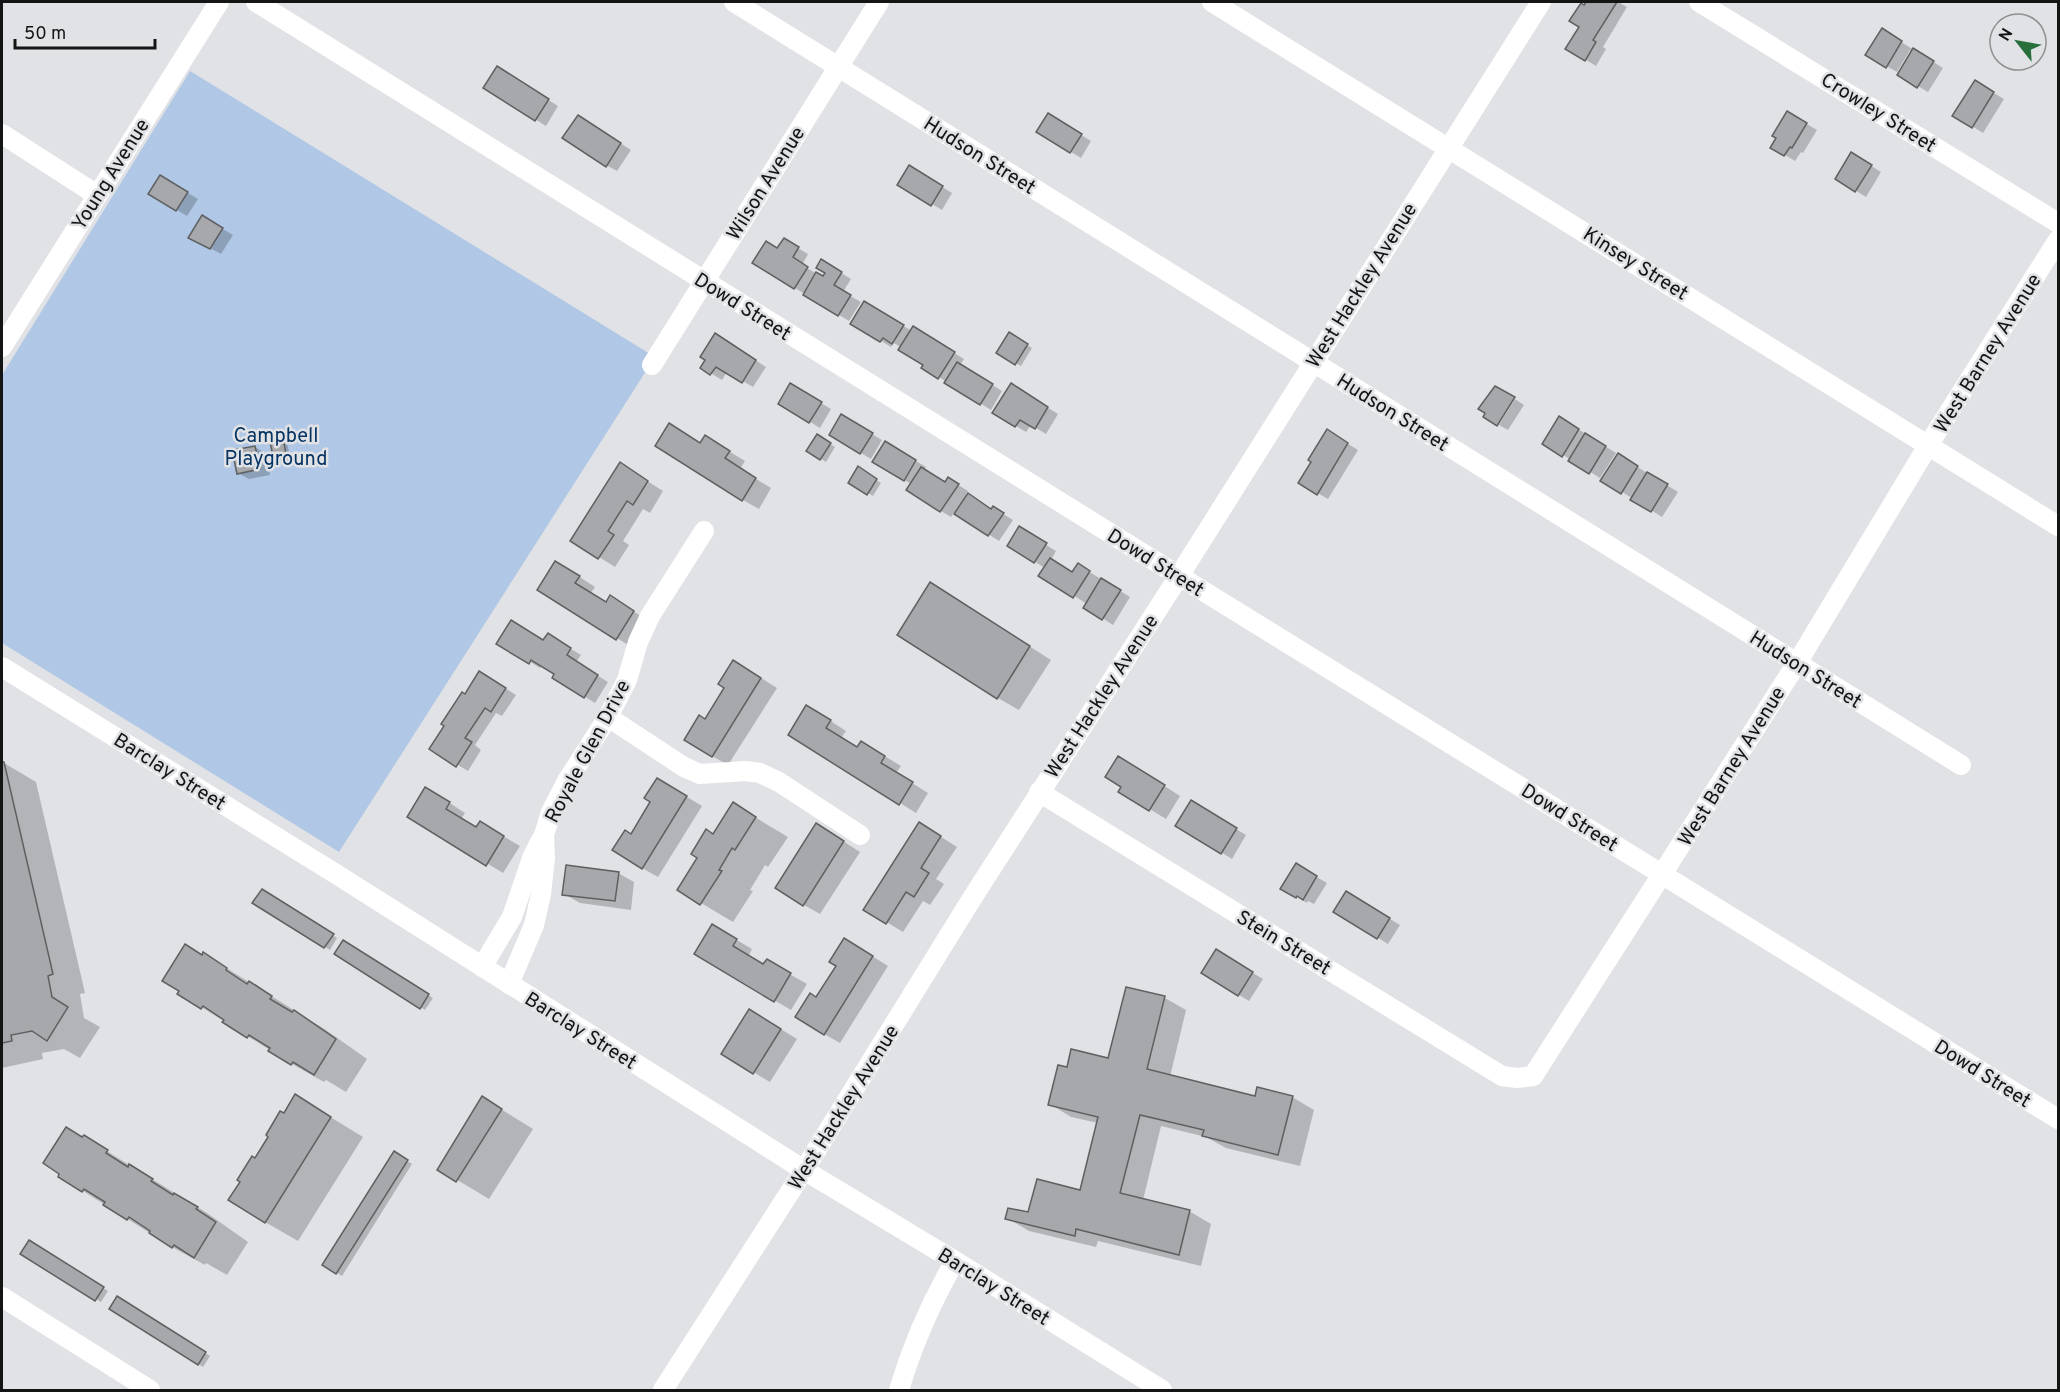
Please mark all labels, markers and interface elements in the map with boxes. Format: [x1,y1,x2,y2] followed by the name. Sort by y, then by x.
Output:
[15,12,154,50] scale bar
[1988,12,2048,72] north arrow
[24,23,66,46] text: 50 m
[1995,25,2018,45] text: N
[1815,68,1941,160] street label: Crowley Street
[918,112,1040,202] street label: Hudson Street
[67,114,156,236] street label: Young Avenue
[721,122,812,246] street label: Wilson Avenue
[1301,199,1424,374] street label: West Hackley Avenue
[1577,222,1692,307] street label: Kinsey Street
[689,268,795,348] street label: Dowd Street
[1929,269,2048,439] street label: West Barney Avenue
[1331,369,1453,459] street label: Hudson Street
[225,424,327,473] park label: Campbell Playground
[1102,524,1208,604] street label: Dowd Street
[1040,610,1165,784] street label: West Hackley Avenue
[1744,626,1866,716] street label: Hudson Street
[540,676,637,828] street label: Royale Glen Drive
[1673,682,1792,852] street label: West Barney Avenue
[108,728,230,817] street label: Barclay Street
[1516,779,1622,859] street label: Dowd Street
[1231,905,1335,982] street label: Stein Street
[519,987,641,1076] street label: Barclay Street
[783,1021,906,1196] street label: West Hackley Avenue
[1929,1035,2035,1115] street label: Dowd Street
[932,1243,1054,1332] street label: Barclay Street

